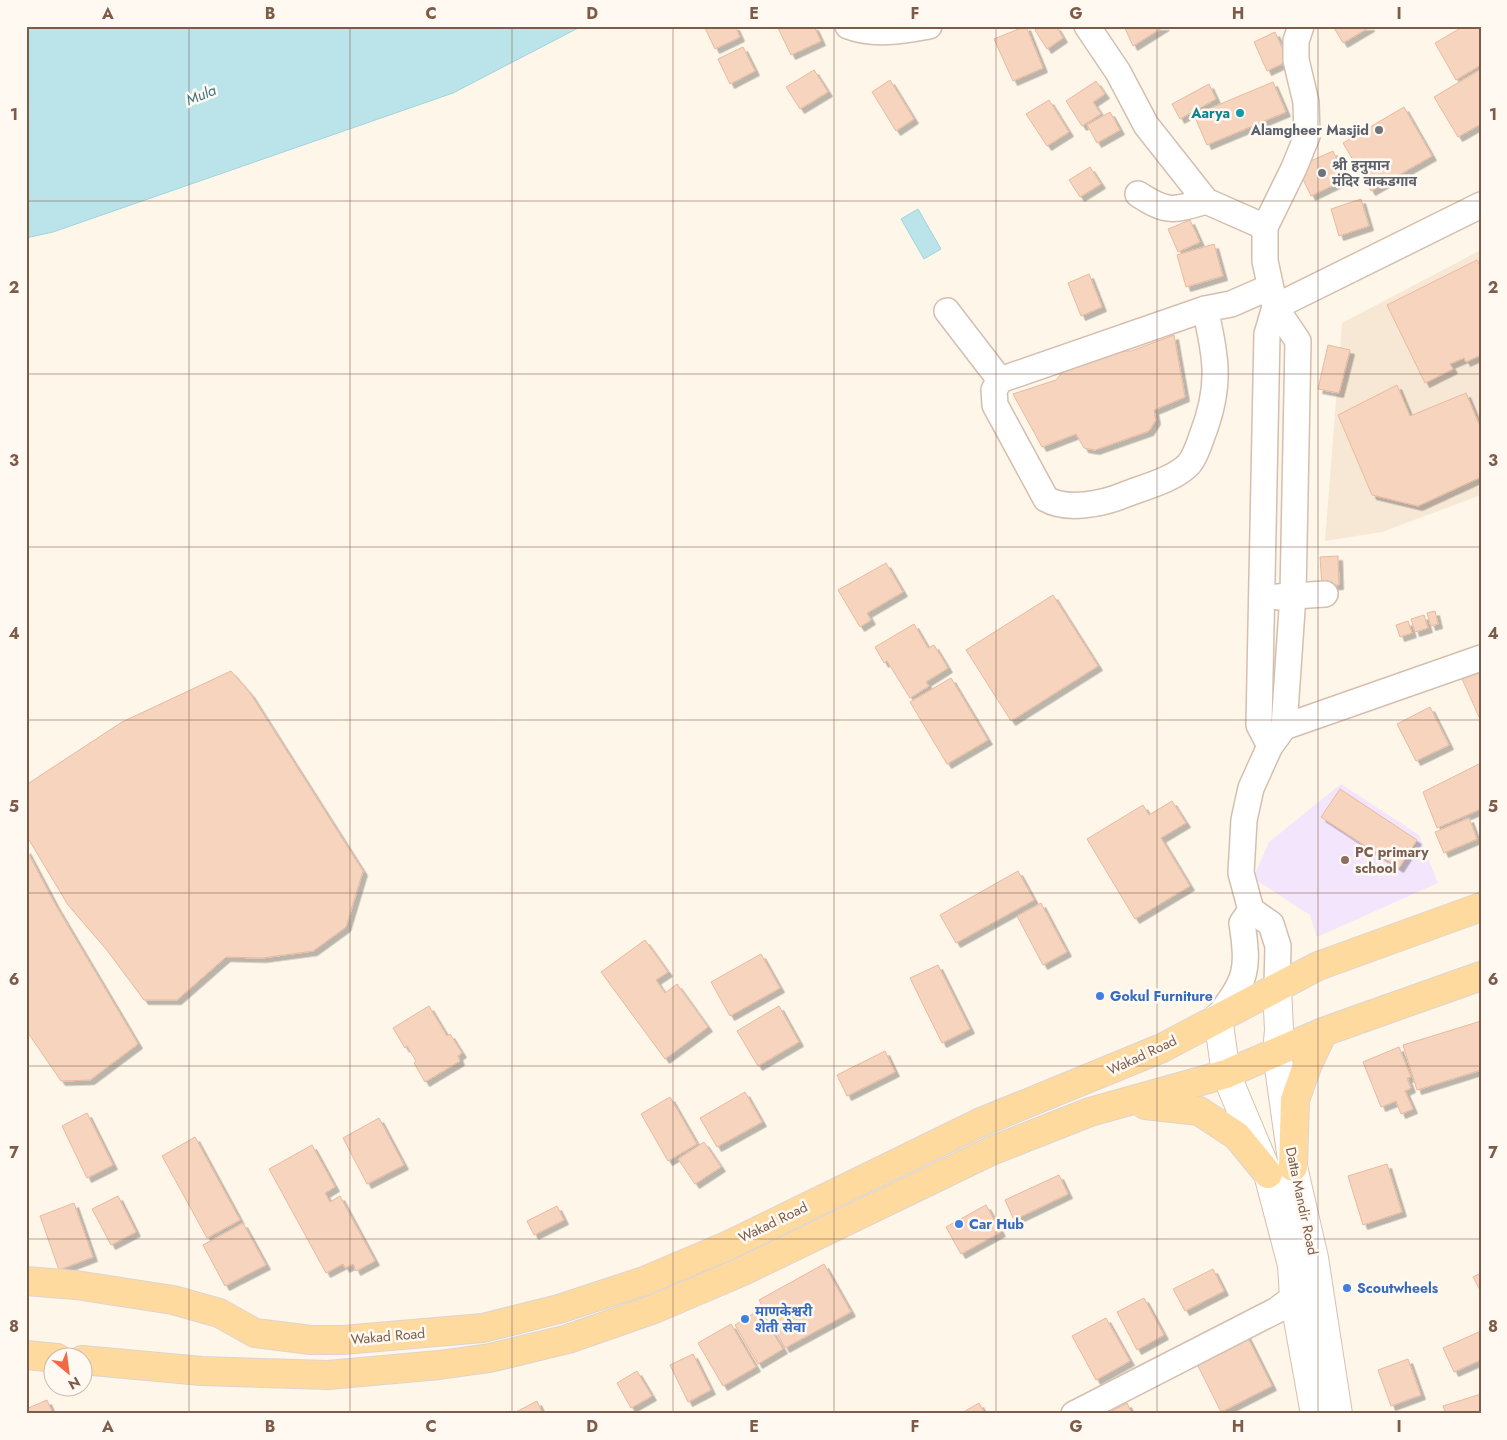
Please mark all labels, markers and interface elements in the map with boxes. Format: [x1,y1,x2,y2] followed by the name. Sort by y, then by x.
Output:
[101,2,114,25] text: A
[265,2,275,25] text: B
[425,2,437,25] text: C
[586,2,598,25] text: D
[749,2,759,25] text: E
[911,2,919,25] text: F
[1069,2,1083,25] text: G
[1232,2,1244,25] text: H
[1396,2,1402,25] text: I
[182,79,220,111] water label: Mula
[10,103,18,126] text: 1
[1190,103,1230,123] place label: Aarya
[1489,103,1497,126] text: 1
[1234,107,1246,119] marker: Aarya
[1250,120,1369,140] place label: Alamgheer Masjid
[1373,124,1385,136] marker: Alamgheer Masjid
[1332,155,1417,191] place label: श्री हनुमान मंदिर वाकडगाव
[1316,167,1328,179] marker: श्री हनुमान मंदिर वाकडगाव
[9,276,19,299] text: 2
[1488,276,1498,299] text: 2
[9,449,19,472] text: 3
[1488,449,1498,472] text: 3
[8,622,20,645] text: 4
[1487,622,1499,645] text: 4
[9,795,19,818] text: 5
[1488,795,1498,818] text: 5
[1355,842,1429,878] place label: PC primary school
[1339,854,1351,866] marker: PC primary school
[9,968,19,991] text: 6
[1488,968,1498,991] text: 6
[1110,986,1213,1006] place label: Gokul Furniture
[1094,990,1106,1002] marker: Gokul Furniture
[1104,1030,1180,1080] street label: Wakad Road
[9,1141,19,1164] text: 7
[1488,1141,1498,1164] text: 7
[1281,1145,1323,1257] street label: Datta Mandir Road
[735,1197,811,1247] street label: Wakad Road
[969,1214,1024,1234] place label: Car Hub
[953,1218,965,1230] marker: Car Hub
[1357,1278,1439,1298] place label: Scoutwheels
[1341,1282,1353,1294] marker: Scoutwheels
[755,1301,813,1337] place label: माणकेश्वरी शेती सेवा
[739,1313,751,1325] marker: माणकेश्वरी शेती सेवा
[9,1315,19,1338] text: 8
[1488,1315,1498,1338] text: 8
[350,1323,426,1349] street label: Wakad Road
[42,1348,92,1398] north arrow
[65,1372,84,1395] text: N
[101,1415,114,1438] text: A
[265,1415,275,1438] text: B
[425,1415,437,1438] text: C
[586,1415,598,1438] text: D
[749,1415,759,1438] text: E
[911,1415,919,1438] text: F
[1069,1415,1083,1438] text: G
[1232,1415,1244,1438] text: H
[1396,1415,1402,1438] text: I

